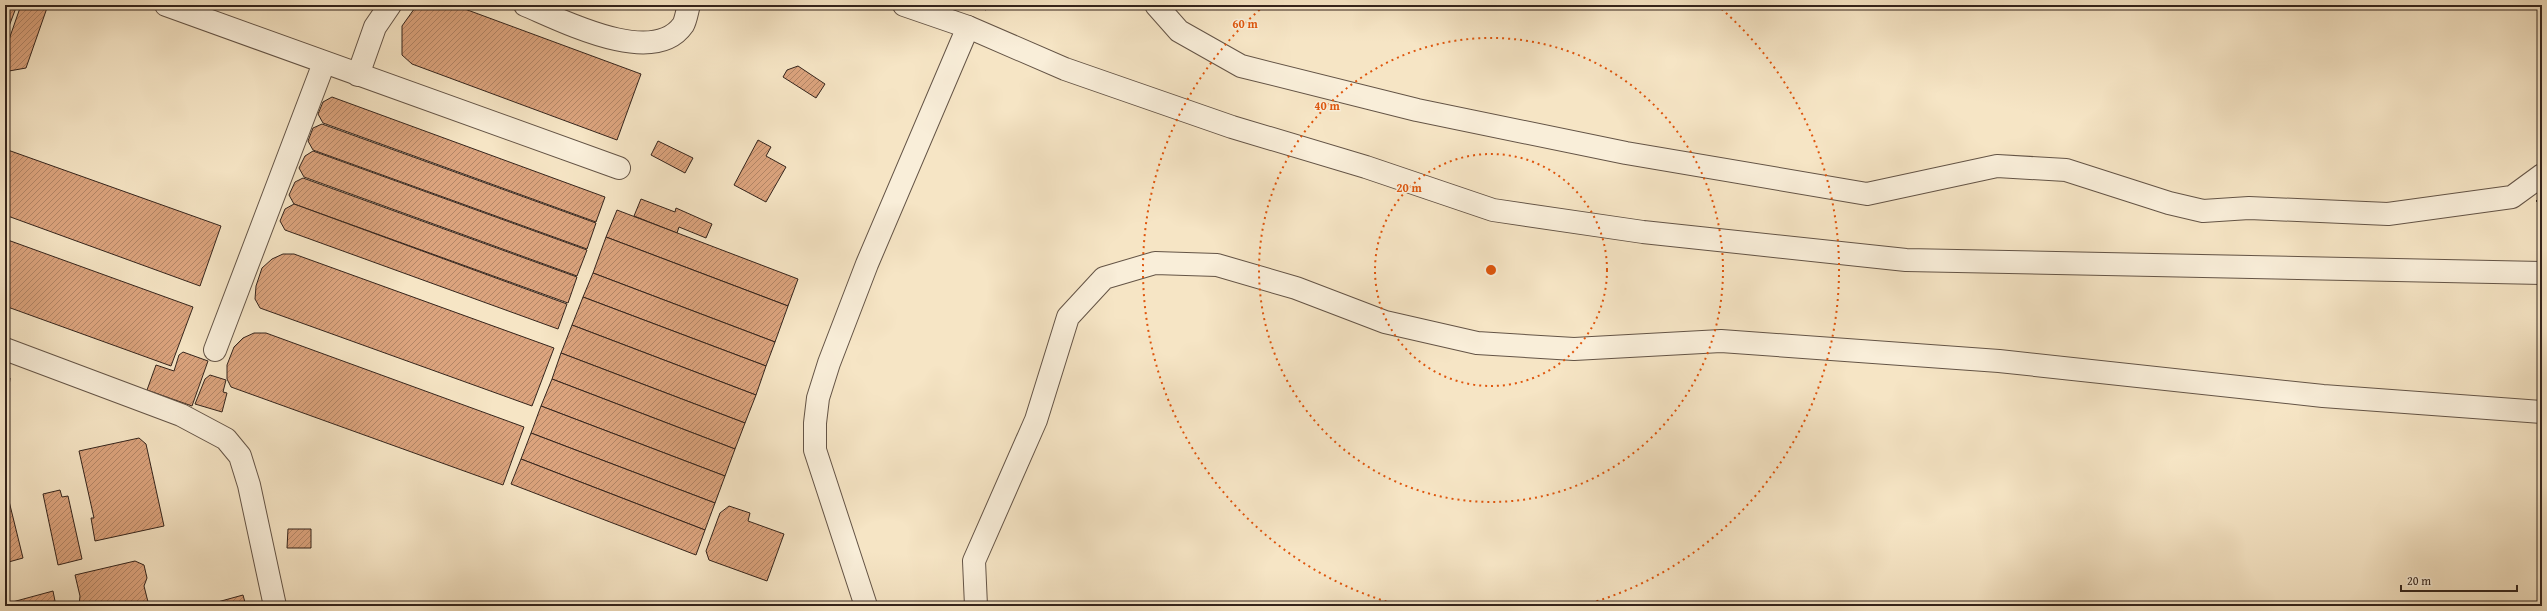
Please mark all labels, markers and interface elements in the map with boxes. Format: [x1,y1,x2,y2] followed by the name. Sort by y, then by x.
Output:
[1232,15,1258,32] text: 60 m
[1314,97,1340,114] text: 40 m
[1396,179,1422,196] text: 20 m
[1484,263,1498,277] centre of rings
[2401,567,2517,593] scale bar
[2407,572,2431,589] text: 20 m

